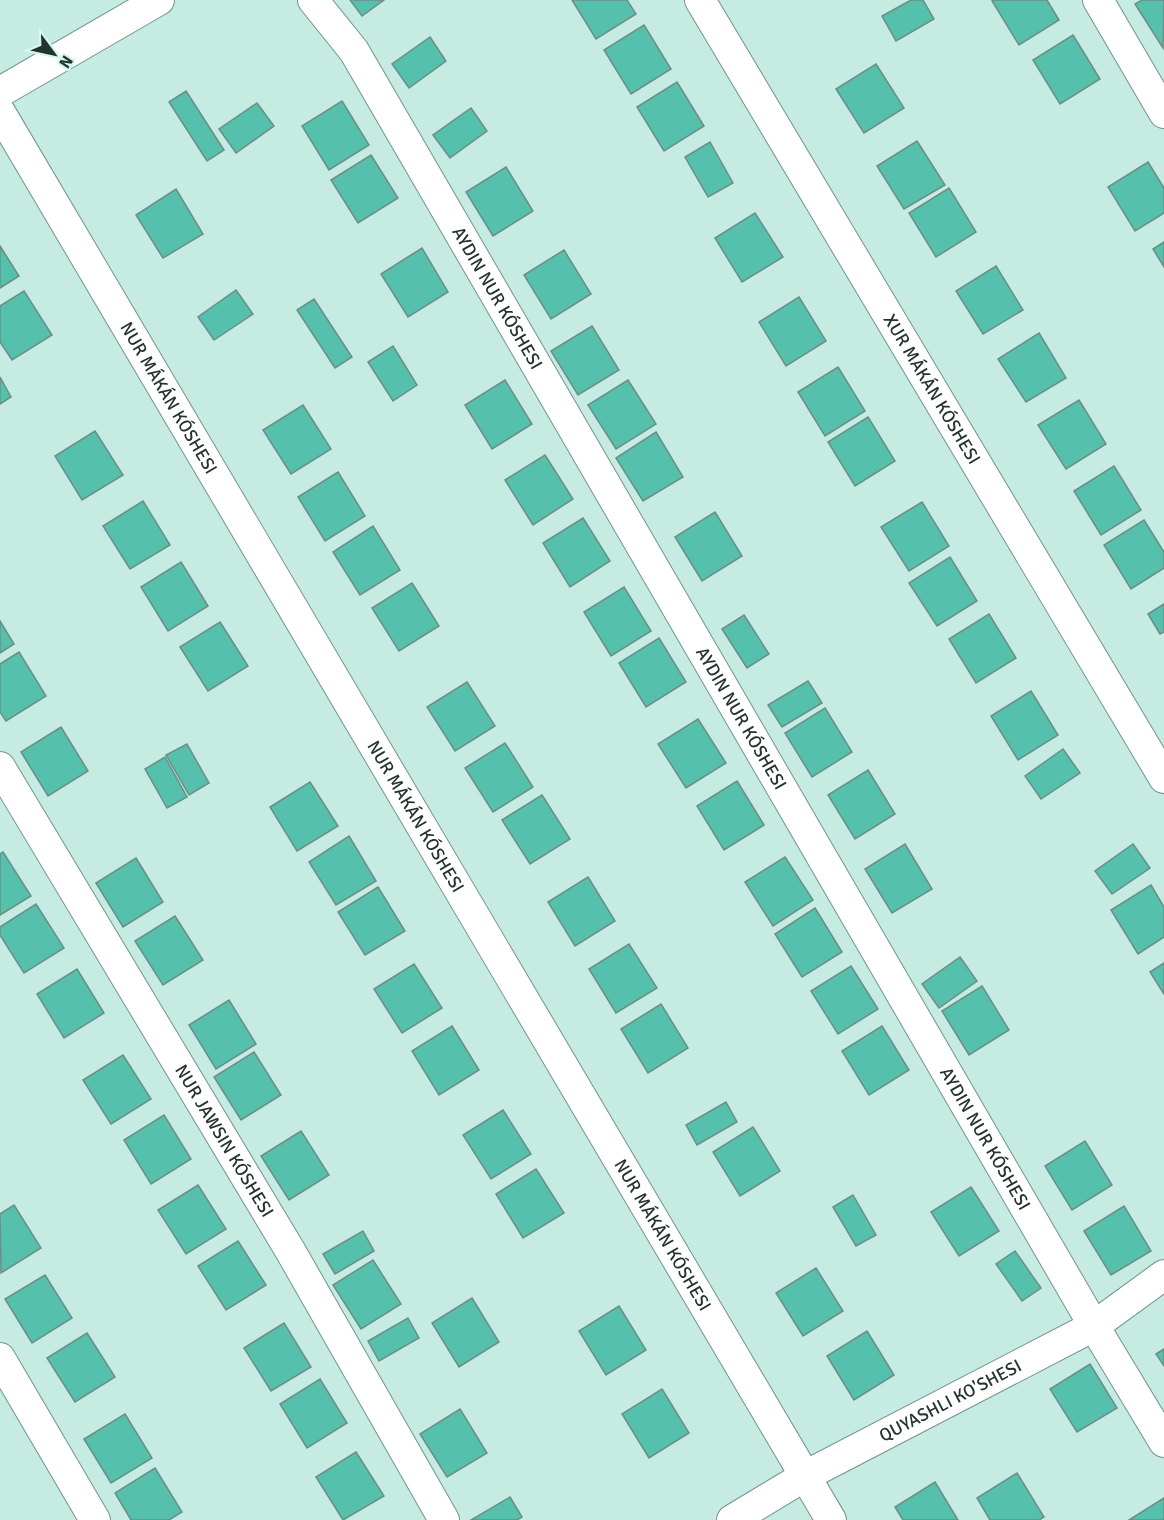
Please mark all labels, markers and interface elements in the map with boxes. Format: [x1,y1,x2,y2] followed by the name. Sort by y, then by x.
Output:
[24,24,84,84] north arrow
[54,52,77,72] text: N
[447,223,547,373] street label: AYDIN NUR KÓSHESI
[879,310,985,468] street label: XUR MÁKÁN KÓSHESI
[115,318,222,478] street label: NUR MÁKÁN KÓSHESI
[691,643,791,794] street label: AYDIN NUR KÓSHESI
[362,737,469,896] street label: NUR MÁKÁN KÓSHESI
[170,1061,279,1221] street label: NUR JAWSIN KÓSHESI
[935,1063,1035,1214] street label: AYDIN NUR KÓSHESI
[609,1155,716,1315] street label: NUR MÁKÁN KÓSHESI
[875,1355,1025,1447] street label: QUYASHLI KO'SHESI

